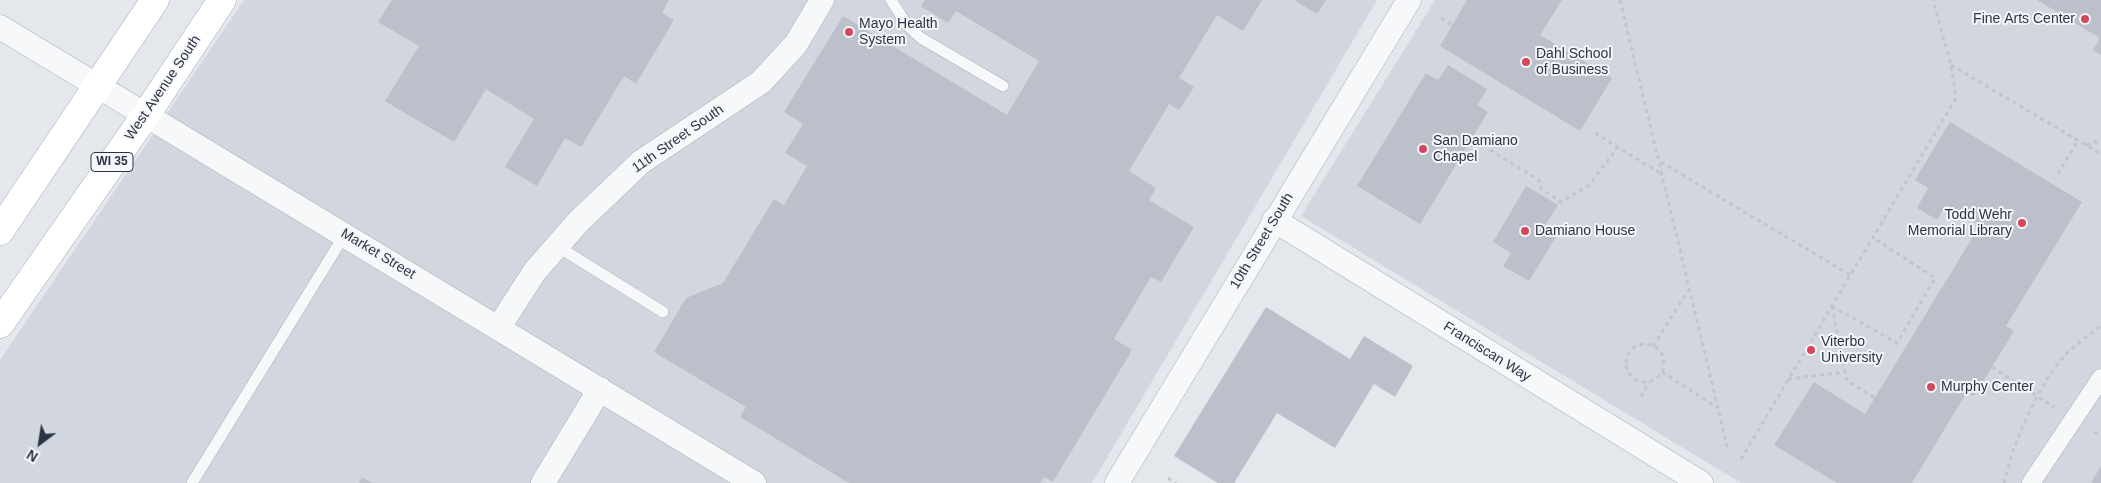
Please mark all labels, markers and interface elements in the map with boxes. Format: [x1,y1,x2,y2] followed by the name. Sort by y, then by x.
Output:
[1973,11,2075,27] place label: Fine Arts Center
[2079,13,2091,25] marker: Fine Arts Center
[859,16,938,48] place label: Mayo Health System
[843,26,855,38] marker: Mayo Health System
[122,32,204,144] street label: West Avenue South
[1536,46,1611,78] place label: Dahl School of Business
[1520,56,1532,68] marker: Dahl School of Business
[629,101,727,177] street label: 11th Street South
[1433,133,1518,166] place label: San Damiano Chapel
[1417,143,1429,155] marker: San Damiano Chapel
[91,152,133,172] road number: WI 35
[1227,190,1297,292] street label: 10th Street South
[1908,207,2012,240] place label: Todd Wehr Memorial Library
[2016,217,2028,229] marker: Todd Wehr Memorial Library
[1535,223,1635,239] place label: Damiano House
[338,225,418,283] street label: Market Street
[1519,225,1531,237] marker: Damiano House
[1440,318,1534,386] street label: Franciscan Way
[1821,334,1882,367] place label: Viterbo University
[1805,344,1817,356] marker: Viterbo University
[1941,379,2034,395] place label: Murphy Center
[1925,381,1937,393] marker: Murphy Center
[15,418,65,468] north arrow
[24,446,41,465] text: N

